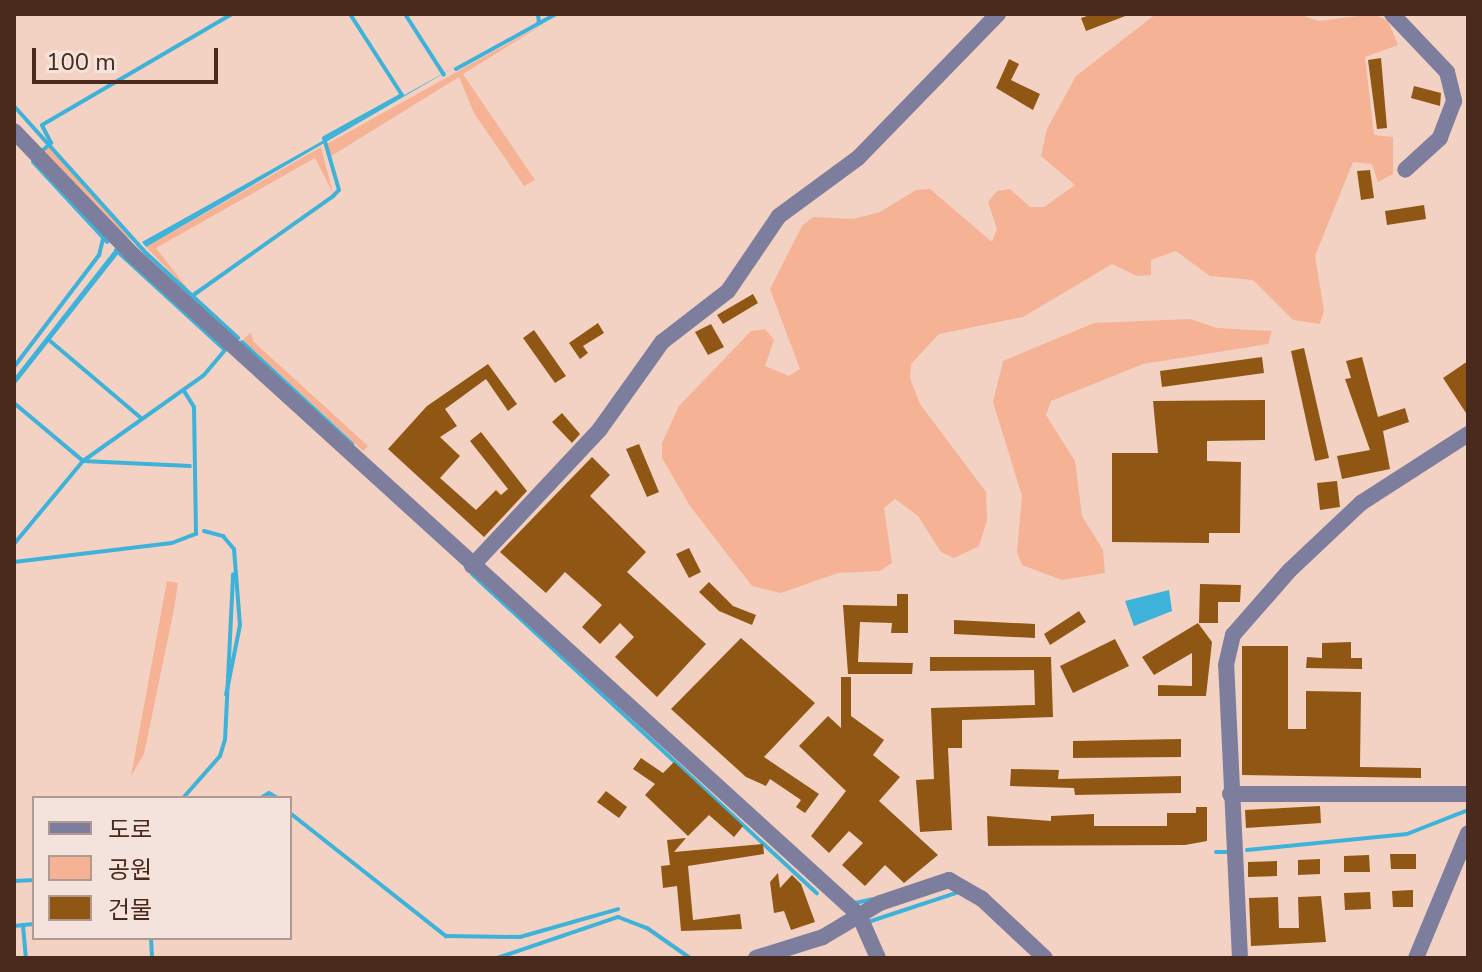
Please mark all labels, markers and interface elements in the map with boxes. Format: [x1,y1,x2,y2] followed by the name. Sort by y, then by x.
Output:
[36,32,222,82] scale bar
[46,46,116,78] text: 100 m
[32,796,292,940] legend
[108,814,152,846] text: 도로
[108,854,152,886] text: 공원
[108,894,152,926] text: 건물

